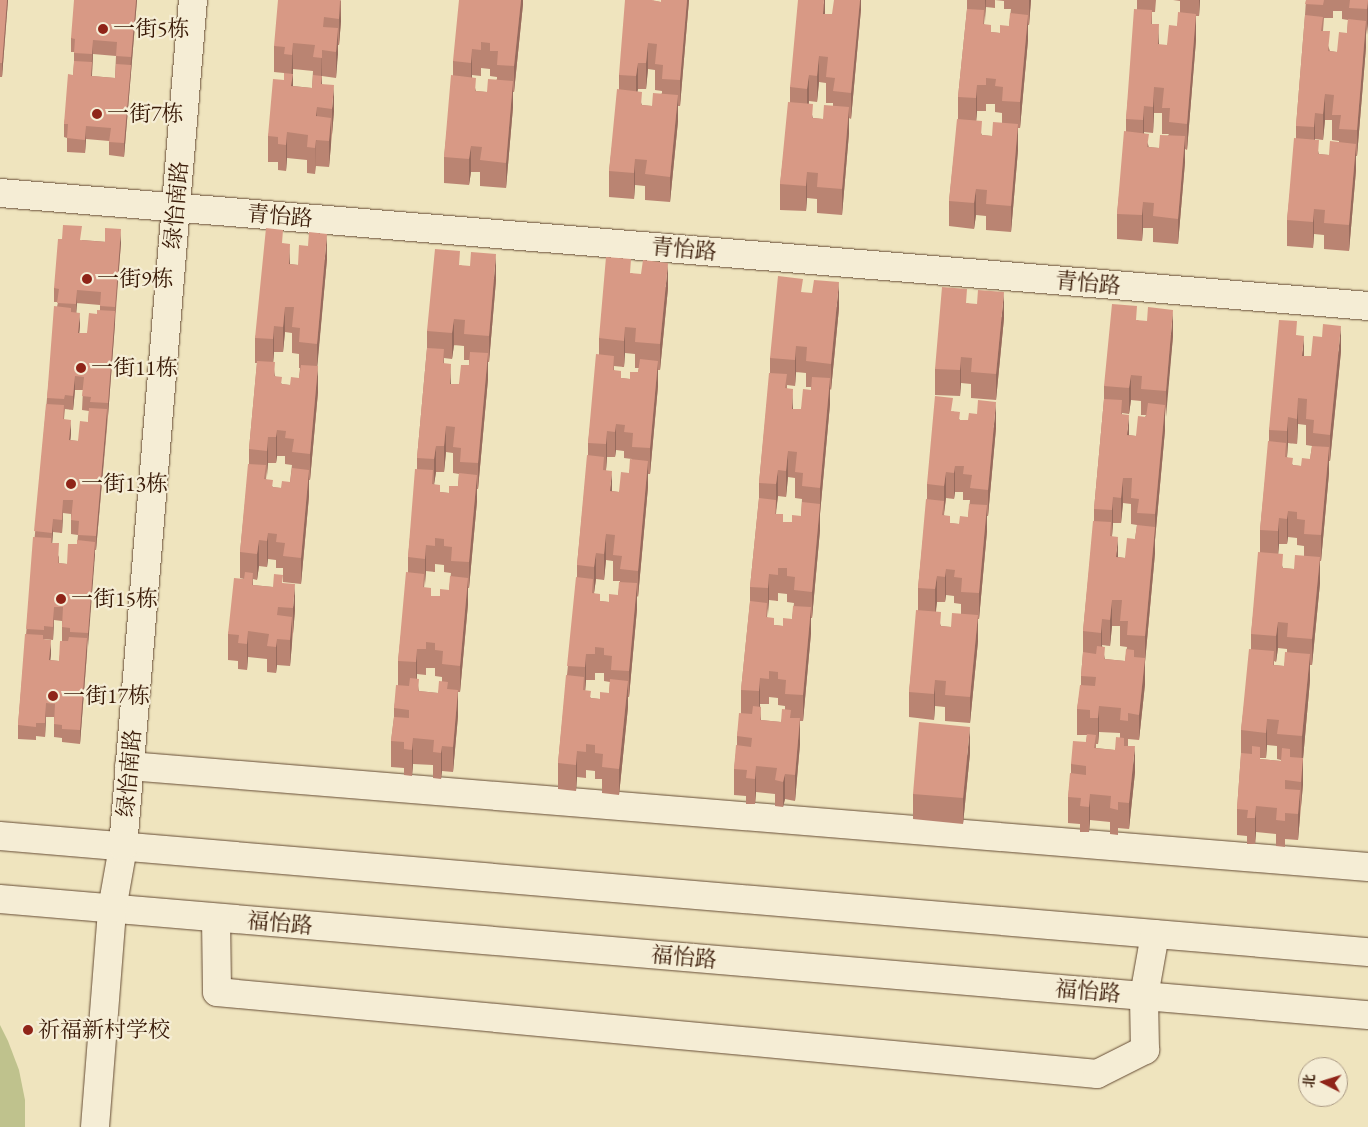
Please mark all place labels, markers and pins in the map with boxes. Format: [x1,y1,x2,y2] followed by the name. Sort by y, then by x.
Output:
[113,16,190,42] place label: 一街5栋
[97,23,109,35] marker: 一街5栋
[107,101,184,127] place label: 一街7栋
[91,108,103,120] marker: 一街7栋
[97,266,174,292] place label: 一街9栋
[81,273,93,285] marker: 一街9栋
[91,355,178,381] place label: 一街11栋
[75,362,87,374] marker: 一街11栋
[81,471,168,497] place label: 一街13栋
[65,478,77,490] marker: 一街13栋
[71,586,158,612] place label: 一街15栋
[55,593,67,605] marker: 一街15栋
[63,683,150,709] place label: 一街17栋
[47,690,59,702] marker: 一街17栋
[38,1017,170,1043] place label: 祈福新村学校
[22,1024,34,1036] marker: 祈福新村学校

